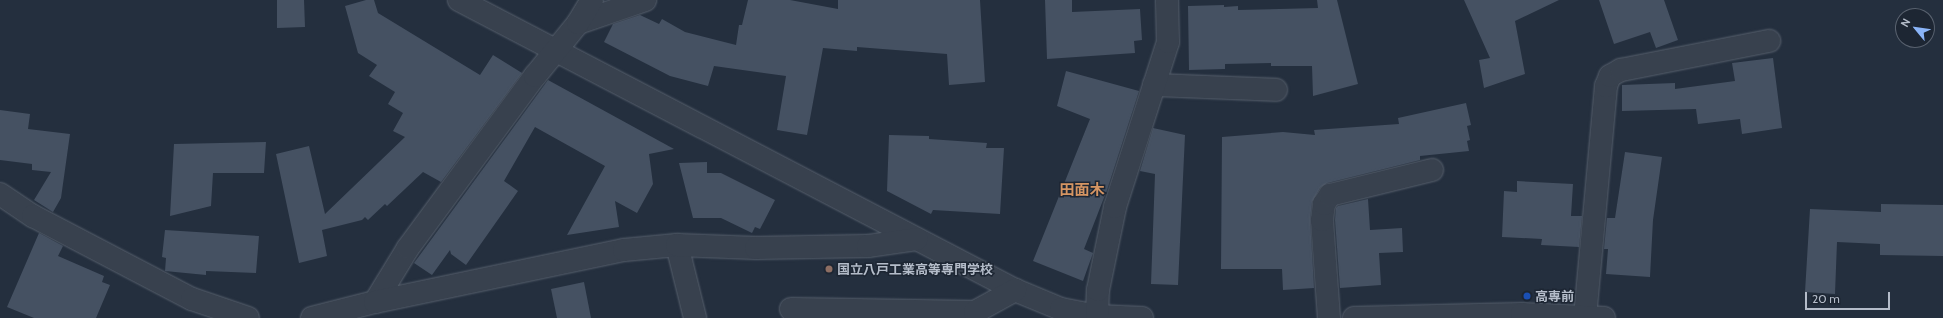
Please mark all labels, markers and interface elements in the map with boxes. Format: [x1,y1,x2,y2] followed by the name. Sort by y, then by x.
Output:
[1895,8,1935,48] north arrow
[1897,16,1913,29] text: N
[1060,182,1104,200] district label: 田面木
[837,261,993,277] place label: 国立八戸工業高等専門学校
[824,264,834,274] marker: 国立八戸工業高等専門学校
[1807,284,1892,310] scale bar
[1535,288,1574,304] place label: 高専前
[1522,291,1532,301] marker: 高専前
[1812,291,1840,306] text: 20 m

